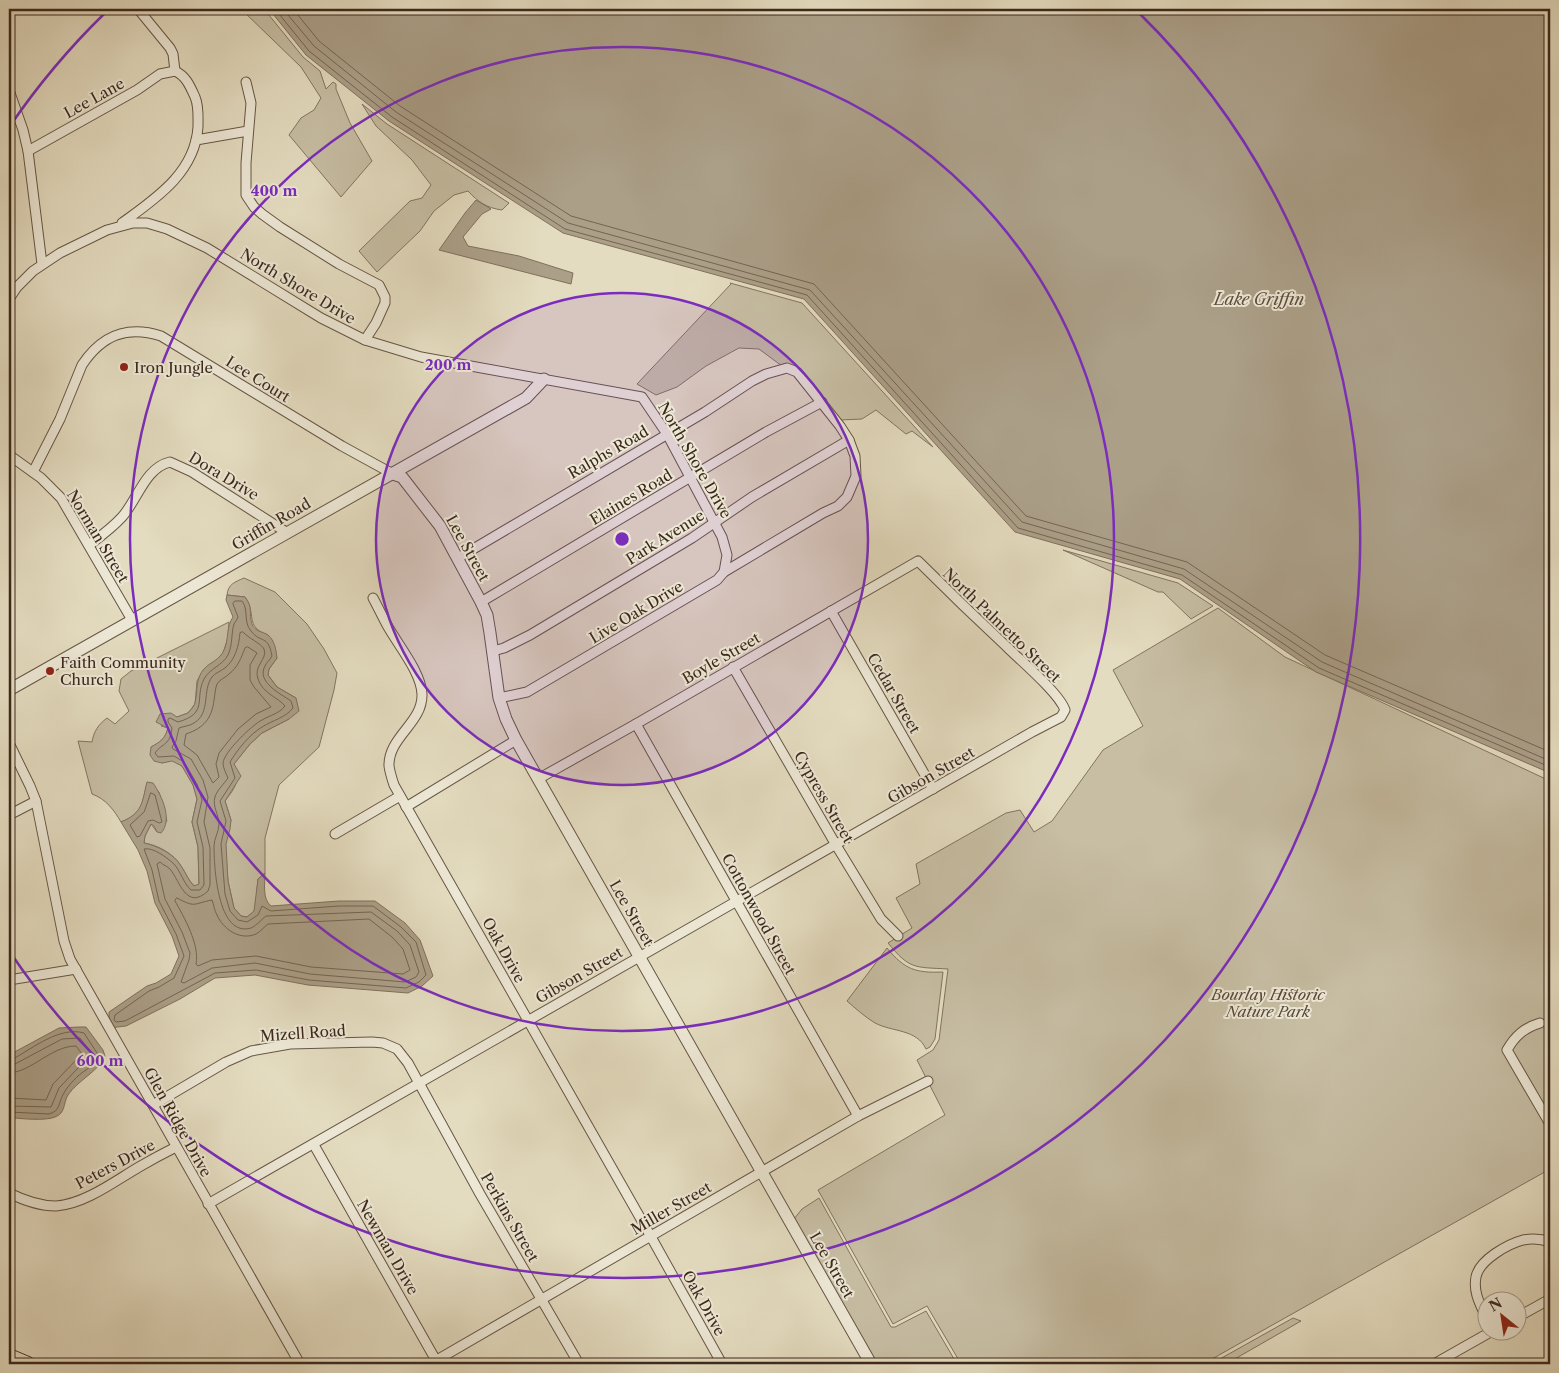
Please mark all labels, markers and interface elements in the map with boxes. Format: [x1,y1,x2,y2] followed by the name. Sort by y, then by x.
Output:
[60,74,128,122] street label: Lee Lane
[251,181,297,200] text: 400 m
[237,244,359,328] street label: North Shore Drive
[1212,289,1304,309] water label: Lake Griffin
[222,352,294,407] street label: Lee Court
[425,355,471,374] text: 200 m
[134,358,213,377] place label: Iron Jungle
[118,361,130,373] marker: Iron Jungle
[654,398,736,522] street label: North Shore Drive
[564,421,652,483] street label: Ralphs Road
[186,448,262,504] street label: Dora Drive
[586,465,676,529] street label: Elaines Road
[63,486,134,587] street label: Norman Street
[228,494,314,554] street label: Griffin Road
[622,505,708,569] street label: Park Avenue
[442,511,494,585] street label: Lee Street
[613,530,631,548] centre of rings
[939,564,1066,687] street label: North Palmetto Street
[586,577,686,647] street label: Live Oak Drive
[679,628,764,688] street label: Boyle Street
[863,649,925,737] street label: Cedar Street
[60,653,187,689] place label: Faith Community Church
[44,665,56,677] marker: Faith Community Church
[884,742,978,808] street label: Gibson Street
[790,748,858,847] street label: Cypress Street
[718,850,801,979] street label: Cottonwood Street
[605,877,659,950] street label: Lee Street
[478,914,530,986] street label: Oak Drive
[532,942,626,1008] street label: Gibson Street
[1210,985,1325,1021] park label: Bourlay Historic Nature Park
[260,1021,346,1045] street label: Mizell Road
[77,1051,123,1070] text: 600 m
[140,1064,216,1180] street label: Glen Ridge Drive
[72,1135,158,1193] street label: Peters Drive
[477,1169,544,1266] street label: Perkins Street
[627,1177,715,1239] street label: Miller Street
[353,1196,423,1298] street label: Newman Drive
[805,1229,859,1302] street label: Lee Street
[678,1267,730,1339] street label: Oak Drive
[1476,1290,1526,1340] north arrow
[1486,1294,1505,1316] text: N

